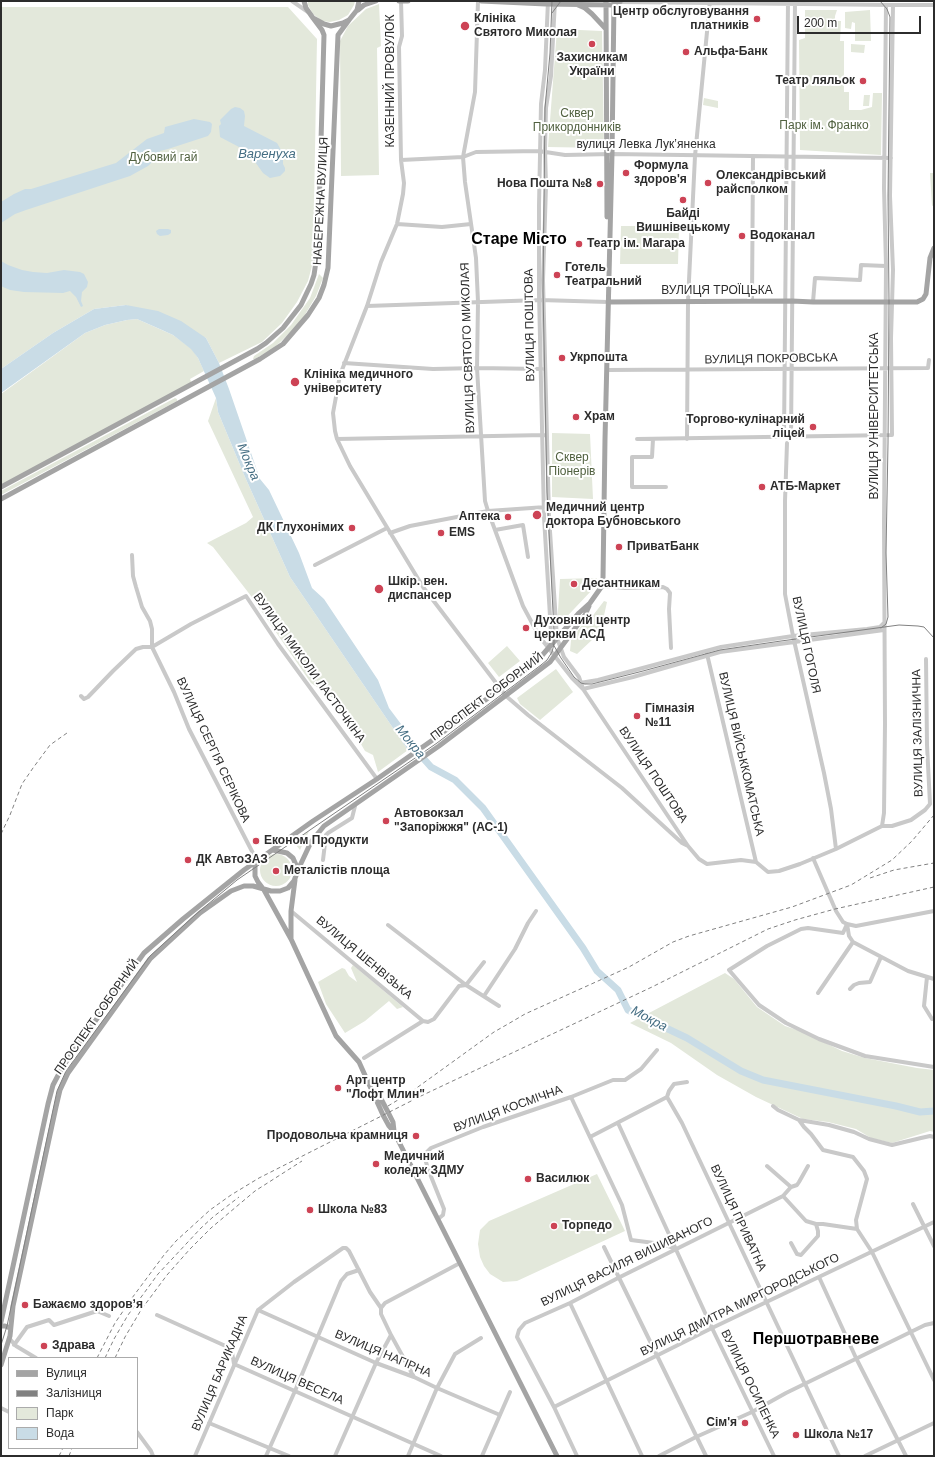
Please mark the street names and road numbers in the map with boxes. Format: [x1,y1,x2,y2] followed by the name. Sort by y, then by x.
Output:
[384,15,398,147] street label: КАЗЕННИЙ ПРОВУЛОК
[310,136,332,266] street label: НАБЕРЕЖНА ВУЛИЦЯ
[576,138,716,152] street label: вулиця Левка Лукʼяненка
[458,262,478,434] street label: ВУЛИЦЯ СВЯТОГО МИКОЛАЯ
[522,268,538,382] street label: ВУЛИЦЯ ПОШТОВА
[661,284,773,298] street label: ВУЛИЦЯ ТРОЇЦЬКА
[868,332,882,500] street label: ВУЛИЦЯ УНІВЕРСИТЕТСЬКА
[704,351,838,367] street label: ВУЛИЦЯ ПОКРОВСЬКА
[250,590,368,746] street label: ВУЛИЦЯ МИКОЛИ ЛАСТОЧКІНА
[789,595,823,695] street label: ВУЛИЦЯ ГОГОЛЯ
[428,650,546,744] street label: ПРОСПЕКТ СОБОРНИЙ
[910,669,926,797] street label: ВУЛИЦЯ ЗАЛІЗНИЧНА
[715,671,767,837] street label: ВУЛИЦЯ ВІЙСЬККОМАТСЬКА
[173,675,253,825] street label: ВУЛИЦЯ СЕРГІЯ СЕРІКОВА
[615,724,691,826] street label: ВУЛИЦЯ ПОШТОВА
[313,913,415,1003] street label: ВУЛИЦЯ ШЕНВІЗЬКА
[52,957,142,1077] street label: ПРОСПЕКТ СОБОРНИЙ
[452,1083,564,1135] street label: ВУЛИЦЯ КОСМІЧНА
[707,1162,769,1274] street label: ВУЛИЦЯ ПРИВАТНА
[539,1214,715,1310] street label: ВУЛИЦЯ ВАСИЛЯ ВИШИВАНОГО
[638,1250,842,1360] street label: ВУЛИЦЯ ДМИТРА МИРГОРОДСЬКОГО
[189,1313,251,1433] street label: ВУЛИЦЯ БАРИКАДНА
[333,1327,433,1381] street label: ВУЛИЦЯ НАГІРНА
[717,1327,783,1441] street label: ВУЛИЦЯ ОСИПЕНКА
[248,1354,346,1408] street label: ВУЛИЦЯ ВЕСЕЛА

